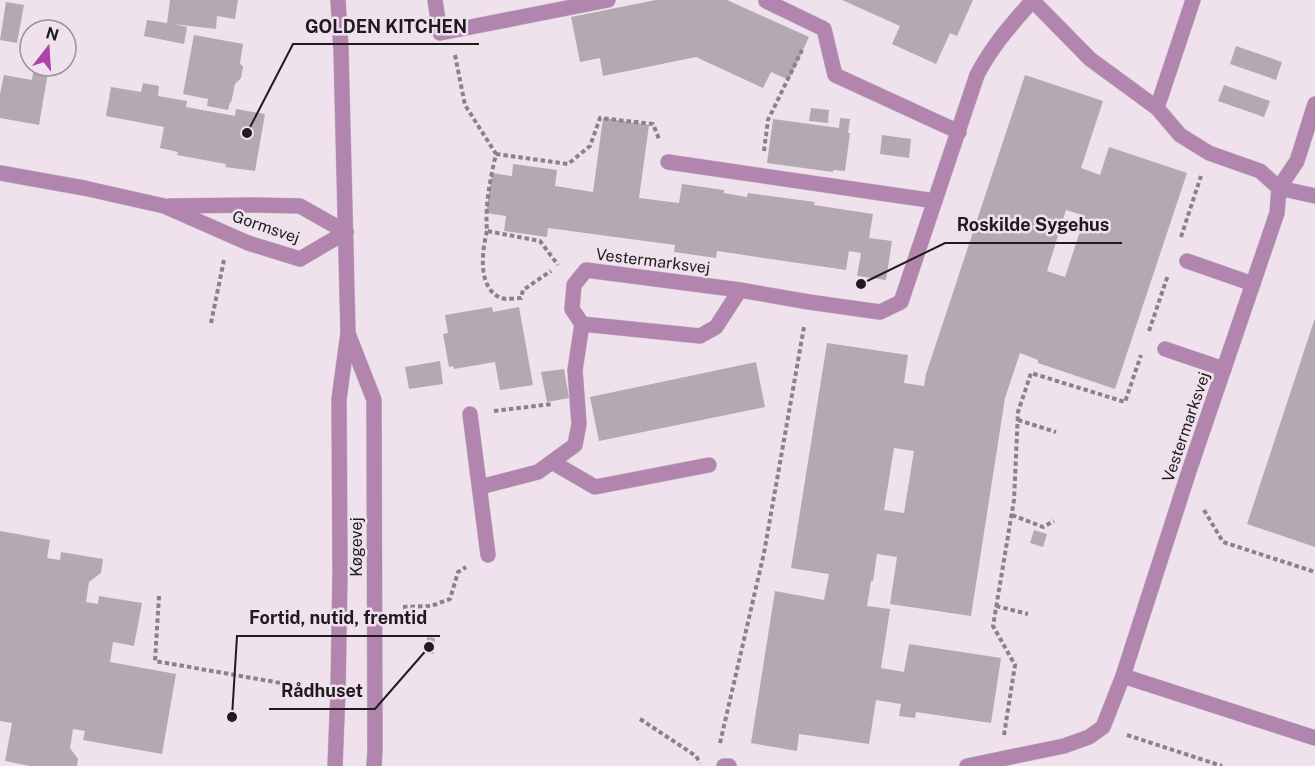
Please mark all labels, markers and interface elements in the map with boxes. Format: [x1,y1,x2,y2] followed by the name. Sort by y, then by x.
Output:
[293,8,479,44] callout: GOLDEN KITCHEN
[305,16,467,37] text: GOLDEN KITCHEN
[18,18,78,78] north arrow
[43,23,61,45] text: N
[230,207,302,247] street label: Gormsvej
[945,207,1122,243] callout: Roskilde Sygehus
[957,214,1109,235] text: Roskilde Sygehus
[595,245,711,277] street label: Vestermarksvej
[1158,369,1214,485] street label: Vestermarksvej
[347,517,366,577] street label: Køgevej
[237,600,440,636] callout: Fortid, nutid, fremtid
[249,607,427,628] text: Fortid, nutid, fremtid
[269,673,375,709] callout: Rådhuset
[281,680,363,701] text: Rådhuset

